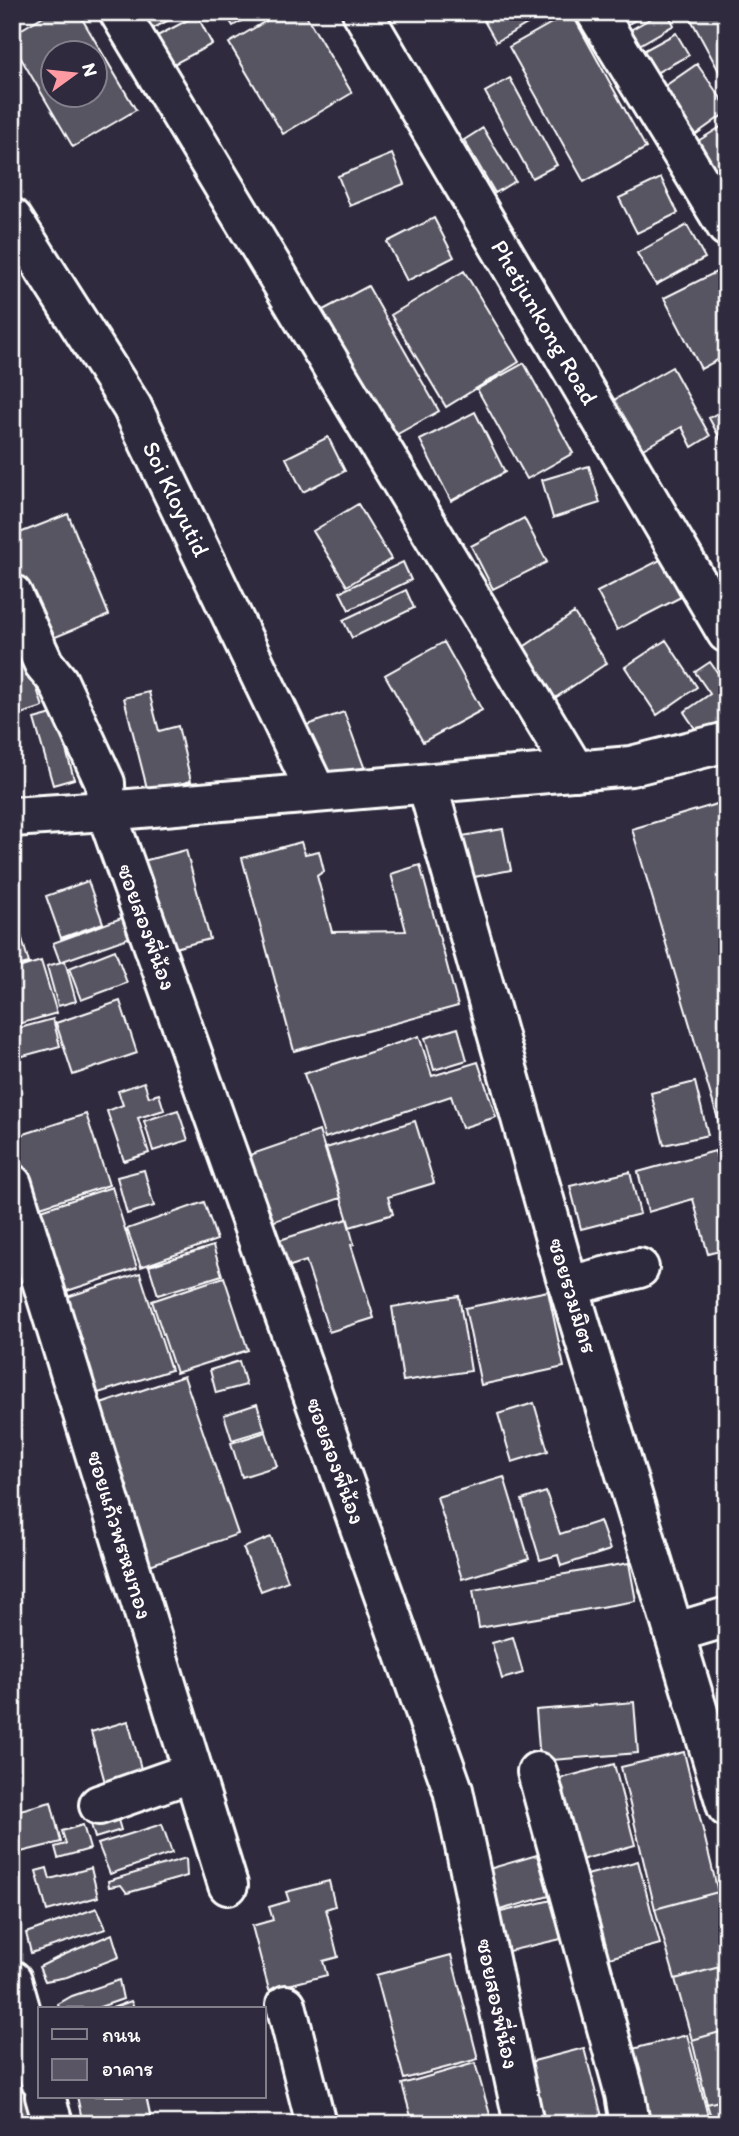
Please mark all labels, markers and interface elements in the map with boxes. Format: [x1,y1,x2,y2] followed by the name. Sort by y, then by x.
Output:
[38,38,108,108] north arrow
[77,61,103,79] text: N
[485,234,605,410] street label: Phetjunkong Road
[137,437,216,561] street label: Soi Kloyutid
[111,859,185,994] street label: ซอยสองพี่น้อง
[542,1235,605,1357] street label: ซอยรวมมิตร
[300,1393,374,1528] street label: ซอยสองพี่น้อง
[81,1447,160,1623] street label: ซอยแก้วพรหมทอง
[471,1936,528,2072] street label: ซอยสองพี่น้อง
[38,2007,266,2098] legend
[102,2022,141,2047] text: ถนน
[102,2056,154,2081] text: อาคาร

